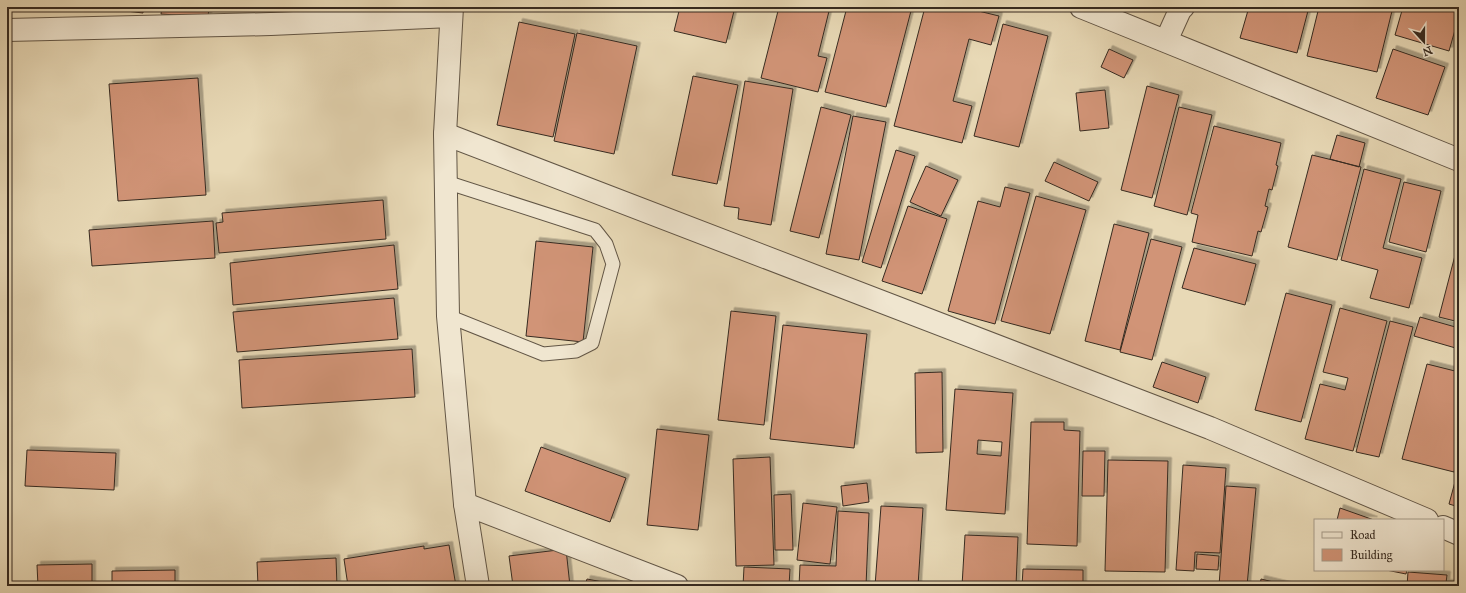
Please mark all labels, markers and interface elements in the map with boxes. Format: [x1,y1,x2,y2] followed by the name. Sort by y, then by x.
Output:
[1404,22,1444,62] north arrow
[1420,43,1434,59] text: N
[1314,519,1444,571] legend
[1350,528,1376,542] text: Road
[1350,548,1393,563] text: Building

